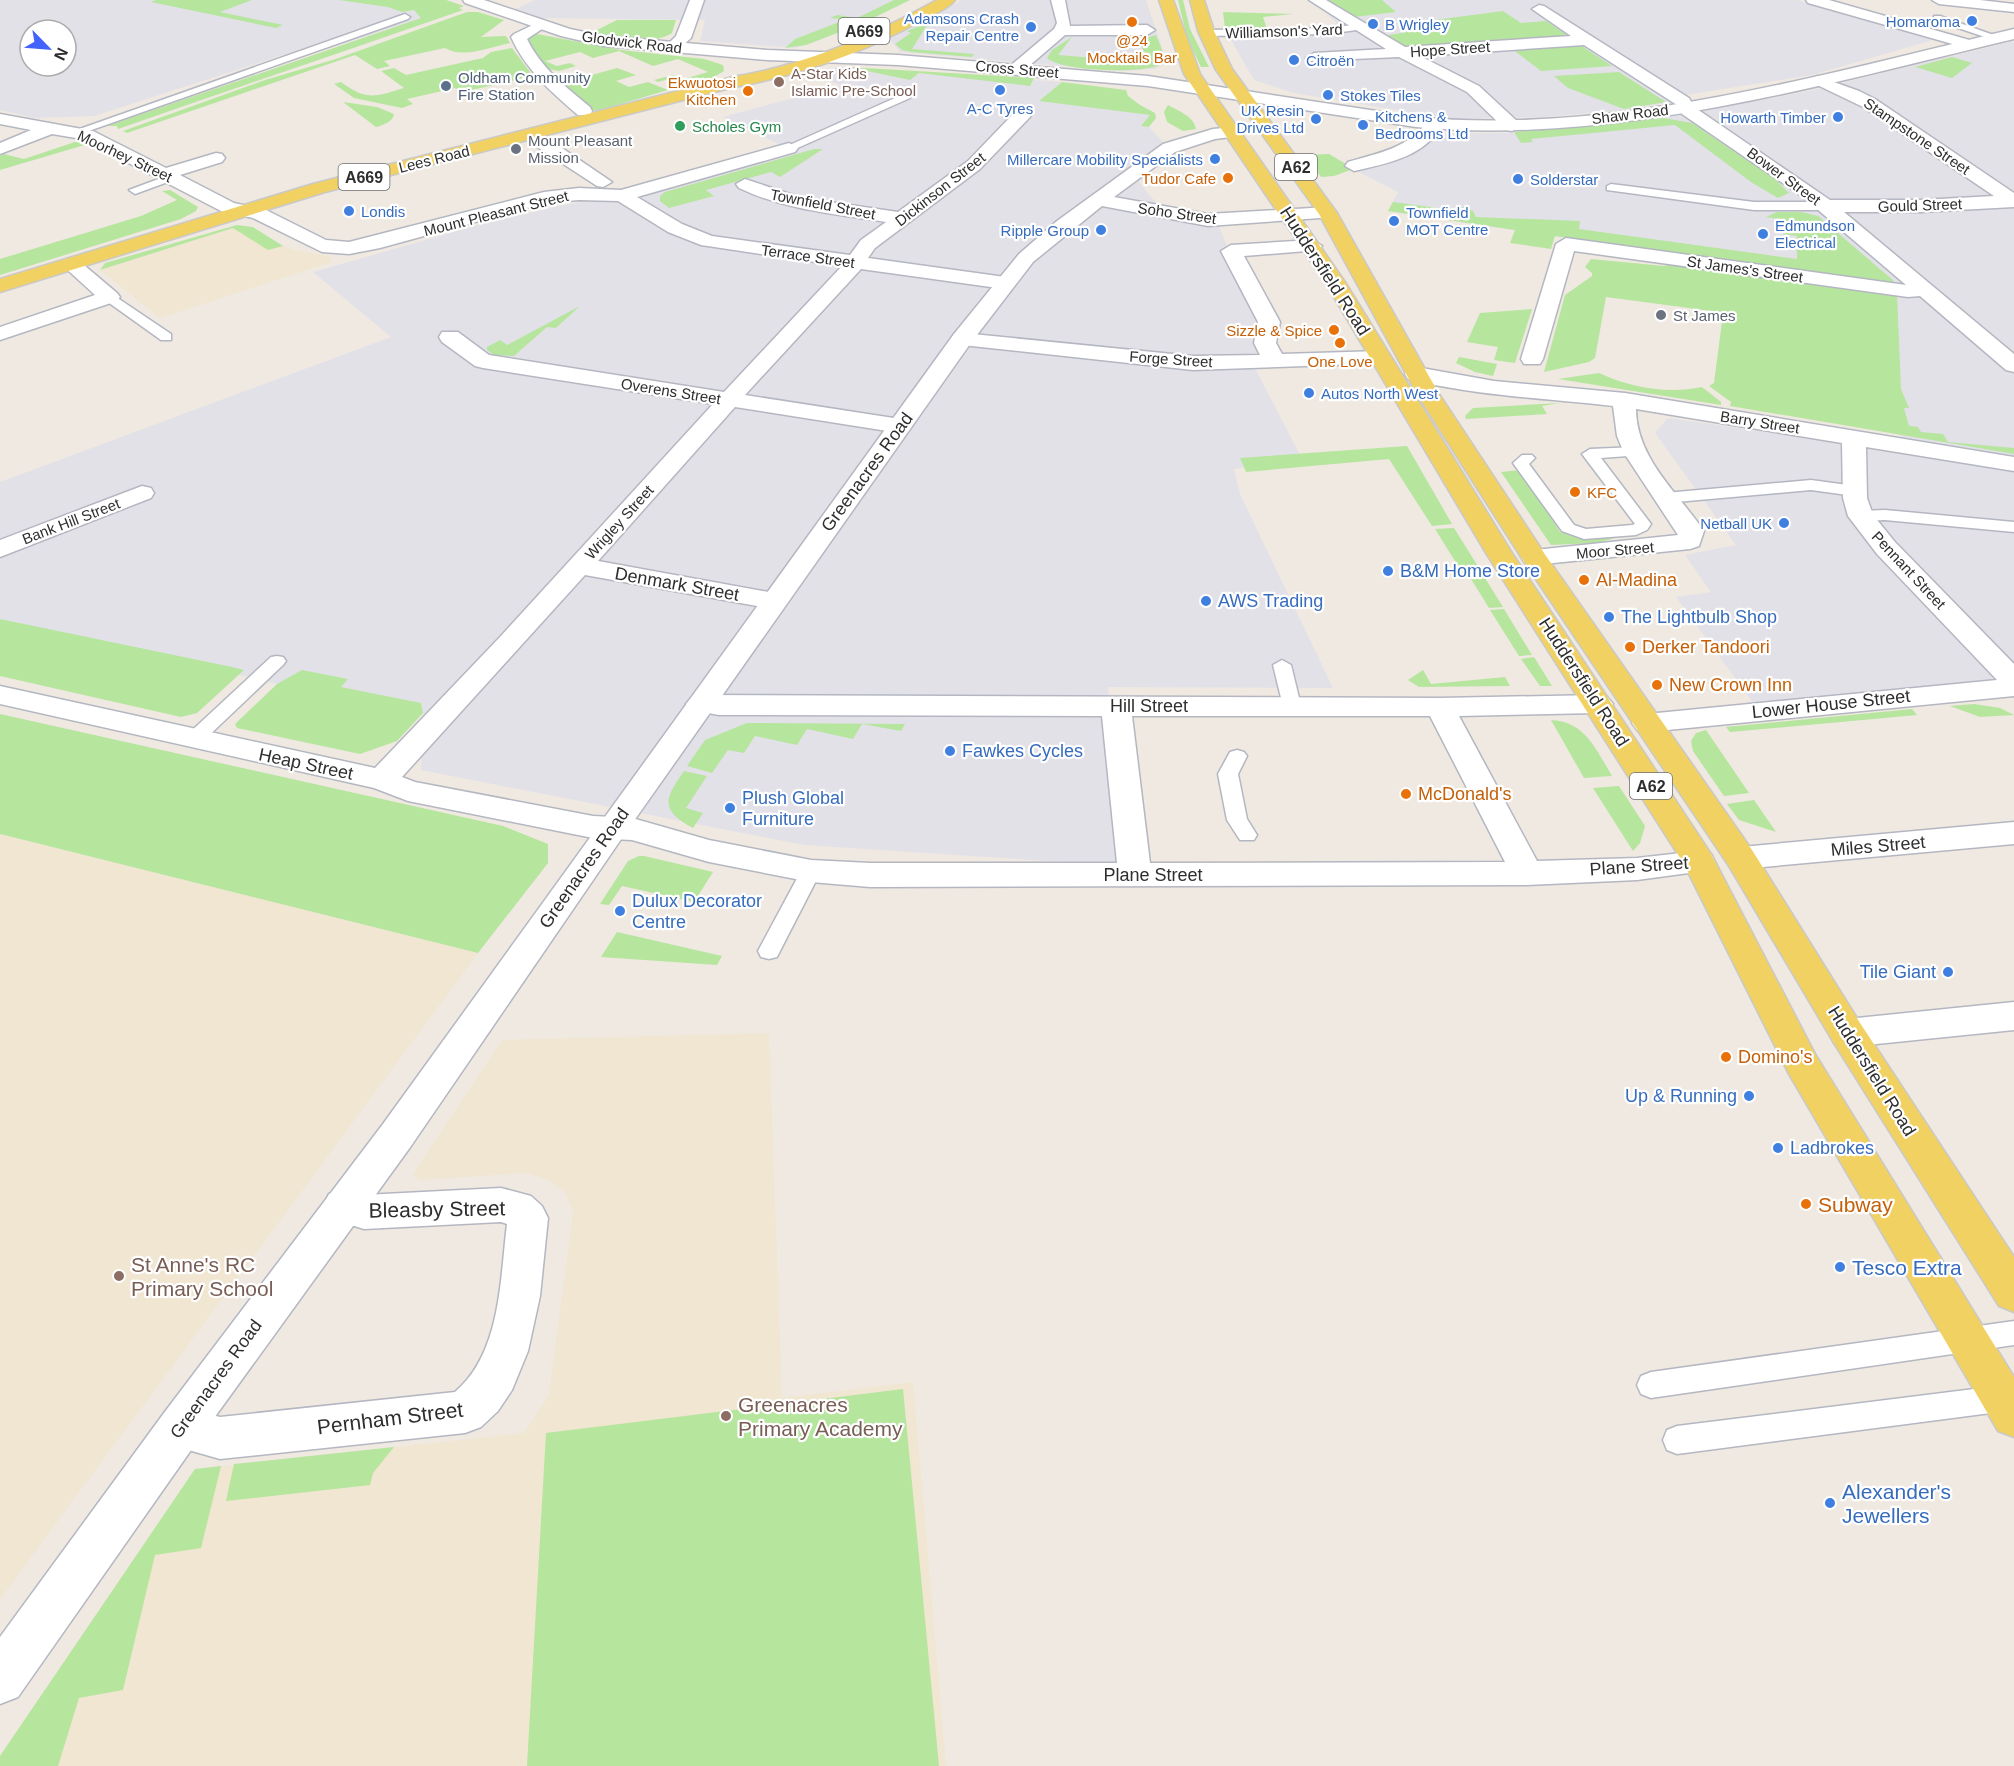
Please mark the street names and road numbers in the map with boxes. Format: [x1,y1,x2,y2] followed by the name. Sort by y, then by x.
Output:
[838,18,890,44] road number: A669
[1225,20,1343,42] street label: Williamson's Yard
[581,27,683,57] street label: Glodwick Road
[1409,38,1491,60] street label: Hope Street
[975,57,1060,81] street label: Cross Street
[1861,94,1974,178] street label: Stampstone Street
[1590,101,1670,127] street label: Shaw Road
[75,127,176,186] street label: Moorhey Street
[397,142,471,176] street label: Lees Road
[1744,144,1825,209] street label: Bower Street
[892,148,989,229] street label: Dickinson Street
[1275,154,1317,180] road number: A62
[338,164,389,190] road number: A669
[769,185,878,223] street label: Townfield Street
[422,187,571,239] street label: Mount Pleasant Street
[1878,195,1963,215] street label: Gould Street
[1137,199,1218,227] street label: Soho Street
[1276,203,1374,339] street label: Huddersfield Road
[760,241,857,271] street label: Terrace Street
[1686,252,1805,286] street label: St James's Street
[1129,348,1214,370] street label: Forge Street
[620,375,723,407] street label: Overens Street
[1719,407,1802,437] street label: Barry Street
[817,409,917,535] street label: Greenacres Road
[581,481,657,563] street label: Wrigley Street
[20,494,123,547] street label: Bank Hill Street
[1869,528,1950,613] street label: Pennant Street
[1575,538,1656,562] street label: Moor Street
[613,563,741,605] street label: Denmark Street
[1535,614,1633,750] street label: Huddersfield Road
[1751,686,1911,722] street label: Lower House Street
[1110,696,1188,716] street label: Hill Street
[257,744,355,784] street label: Heap Street
[1630,773,1672,799] road number: A62
[535,804,633,932] street label: Greenacres Road
[1830,832,1926,860] street label: Miles Street
[1589,853,1689,879] street label: Plane Street
[1103,865,1203,885] street label: Plane Street
[1824,1002,1920,1140] street label: Huddersfield Road
[369,1196,506,1222] street label: Bleasby Street
[166,1316,266,1442] street label: Greenacres Road
[316,1398,465,1438] street label: Pernham Street

